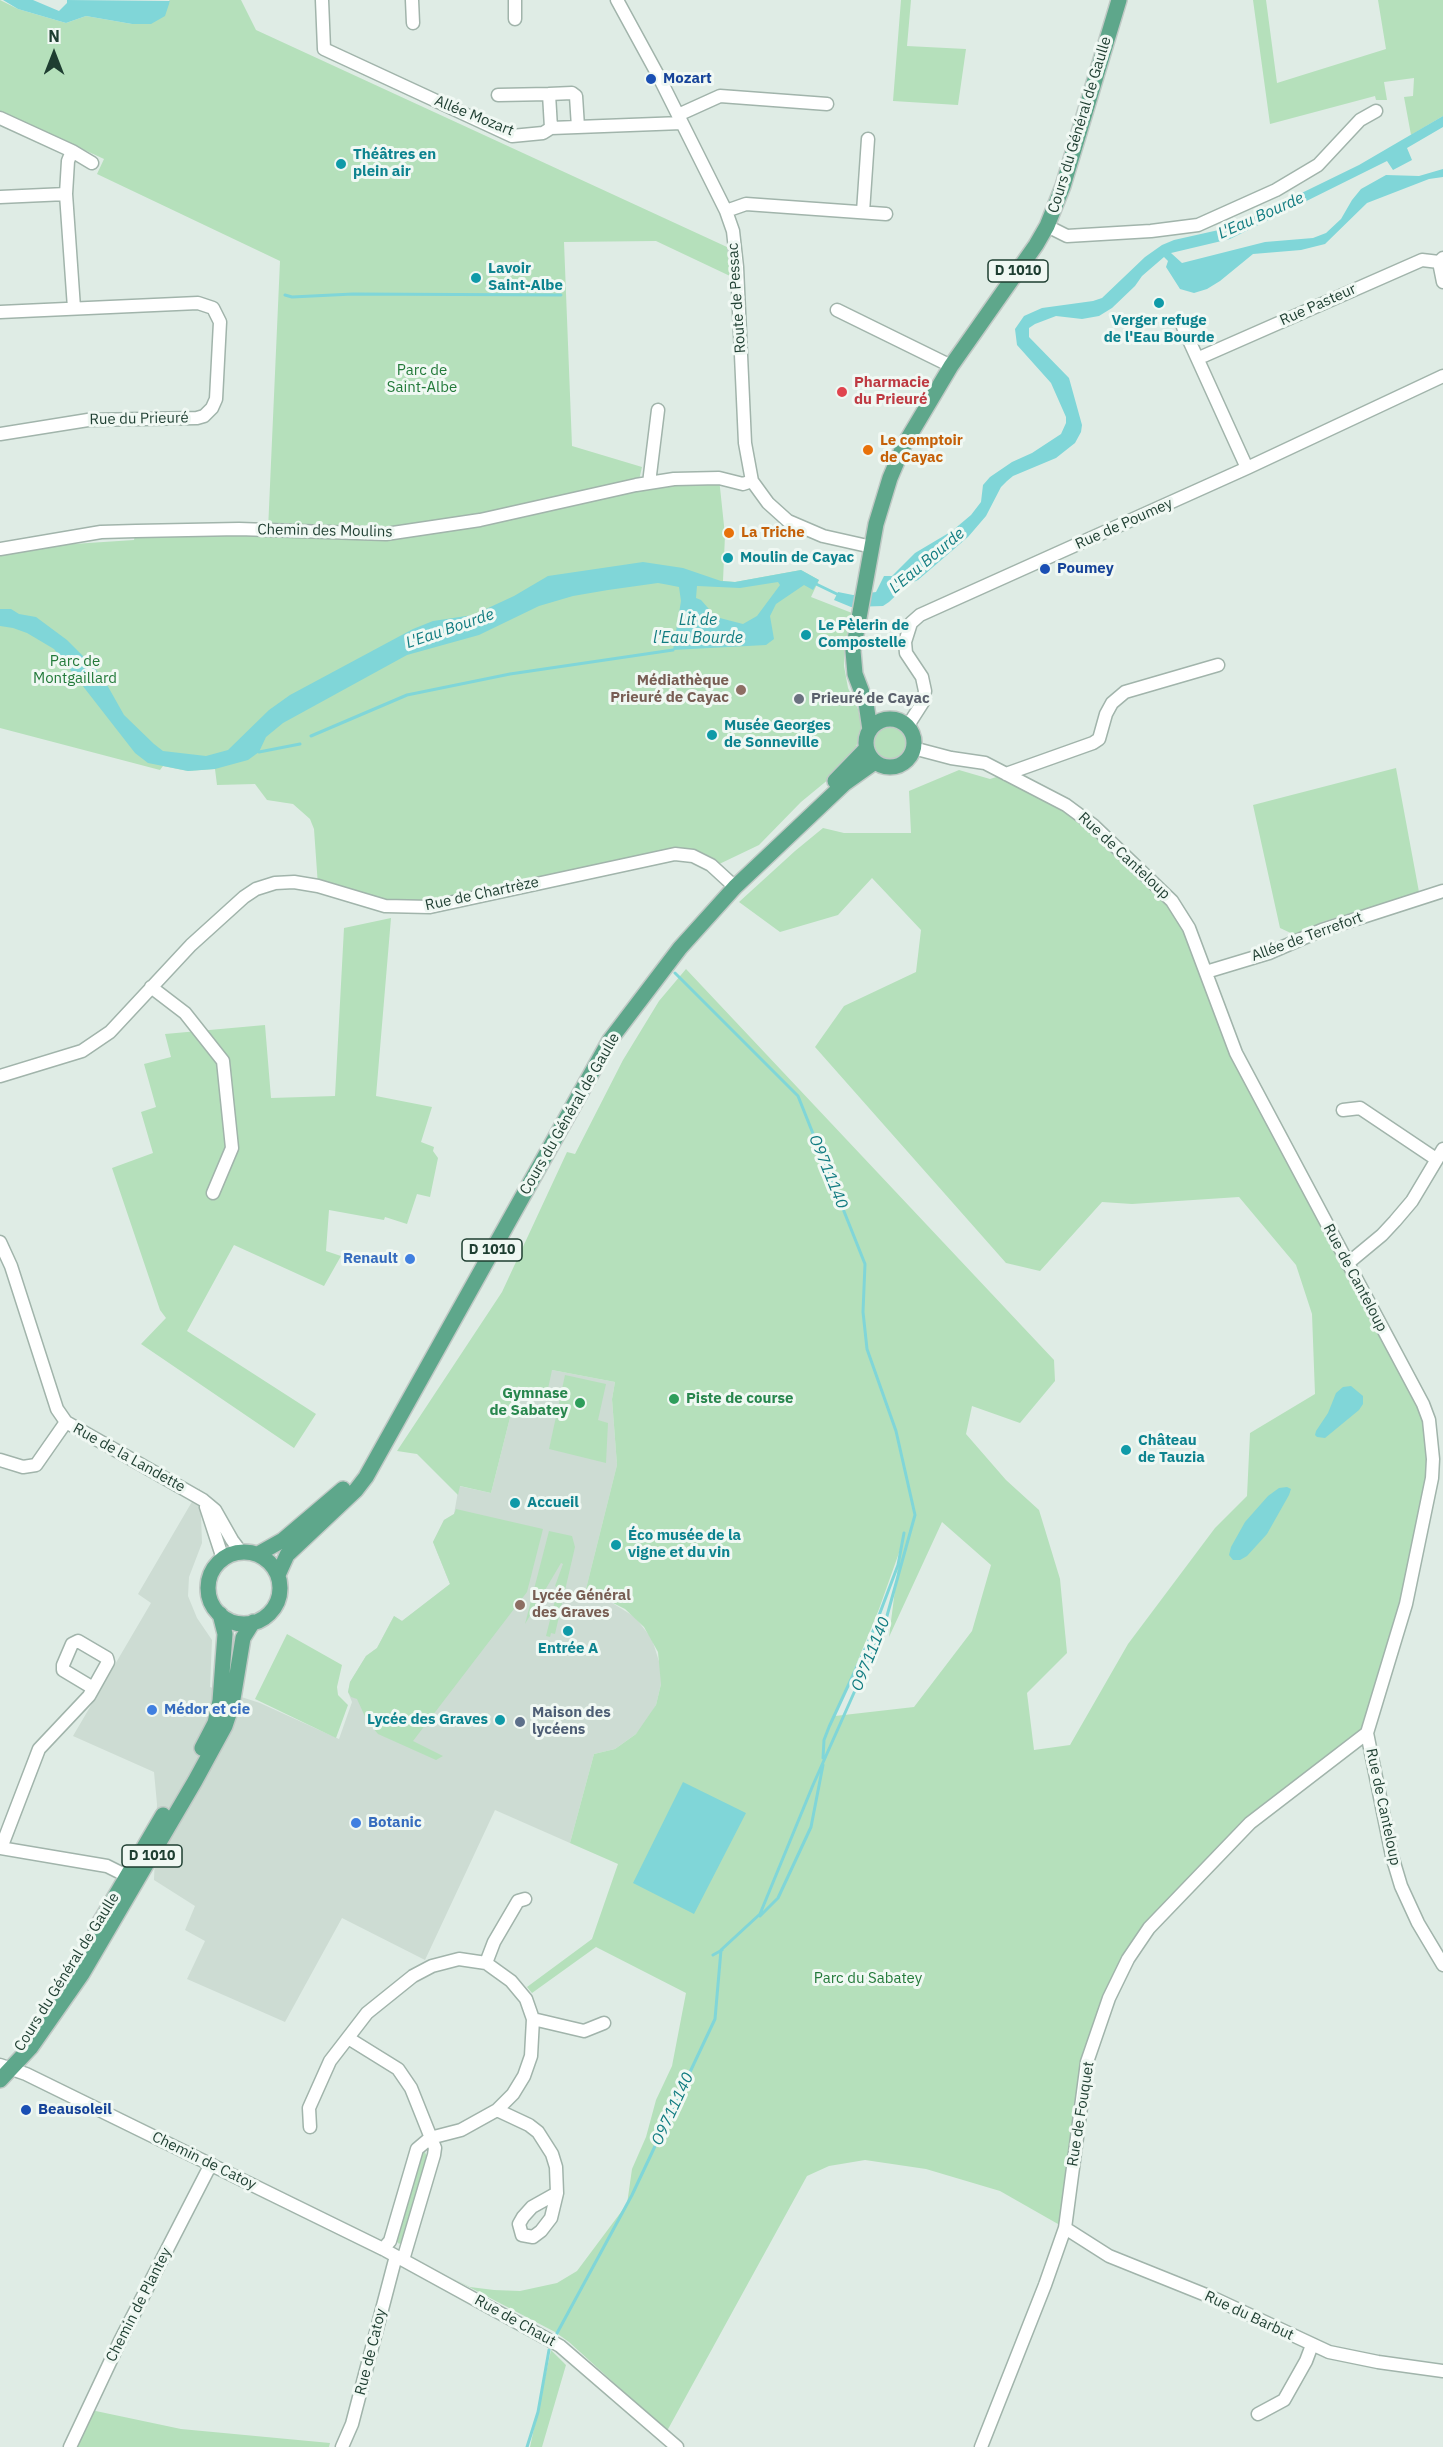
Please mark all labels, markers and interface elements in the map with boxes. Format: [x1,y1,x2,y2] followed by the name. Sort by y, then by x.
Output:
[24,24,84,84] north arrow
[48,26,60,46] text: N
[1045,35,1115,215] street label: Cours du Général de Gaulle
[663,70,712,88] place label: Mozart
[644,72,658,86] marker: Mozart
[432,92,516,140] street label: Allée Mozart
[353,146,436,181] place label: Théâtres en plein air
[334,157,348,171] marker: Théâtres en plein air
[1215,189,1307,243] water label: L'Eau Bourde
[724,242,750,354] street label: Route de Pessac
[488,260,563,295] place label: Lavoir Saint-Albe
[988,260,1048,282] road number: D 1010
[469,271,483,285] marker: Lavoir Saint-Albe
[1277,280,1359,330] street label: Rue Pasteur
[1152,296,1166,310] marker: Verger refuge de l'Eau Bourde
[1104,312,1214,347] place label: Verger refuge de l'Eau Bourde
[387,362,457,397] park label: Parc de Saint-Albe
[854,374,930,409] place label: Pharmacie du Prieuré
[835,385,849,399] marker: Pharmacie du Prieuré
[89,409,189,429] street label: Rue du Prieuré
[880,432,963,467] place label: Le comptoir de Cayac
[861,443,875,457] marker: Le comptoir de Cayac
[1072,494,1176,554] street label: Rue de Poumey
[257,521,393,541] street label: Chemin des Moulins
[741,524,805,542] place label: La Triche
[886,524,968,598] water label: L'Eau Bourde
[722,526,736,540] marker: La Triche
[740,549,854,567] place label: Moulin de Cayac
[721,551,735,565] marker: Moulin de Cayac
[1057,560,1114,578] place label: Poumey
[1038,562,1052,576] marker: Poumey
[403,605,497,653] water label: L'Eau Bourde
[653,610,743,648] water label: Lit de l'Eau Bourde
[818,617,909,652] place label: Le Pèlerin de Compostelle
[799,628,813,642] marker: Le Pèlerin de Compostelle
[33,653,117,688] park label: Parc de Montgaillard
[610,672,729,707] place label: Médiathèque Prieuré de Cayac
[734,683,748,697] marker: Médiathèque Prieuré de Cayac
[811,690,930,708] place label: Prieuré de Cayac
[792,692,806,706] marker: Prieuré de Cayac
[724,717,831,752] place label: Musée Georges de Sonneville
[705,728,719,742] marker: Musée Georges de Sonneville
[1074,809,1174,903] street label: Rue de Canteloup
[424,873,540,915] street label: Rue de Chartrèze
[1249,908,1365,966] street label: Allée de Terrefort
[516,1030,624,1198] street label: Cours du Général de Gaulle
[804,1132,852,1212] water label: O9711140
[1319,1221,1391,1335] street label: Rue de Canteloup
[462,1239,522,1261] road number: D 1010
[343,1250,398,1268] place label: Renault
[403,1252,417,1266] marker: Renault
[489,1385,568,1420] place label: Gymnase de Sabatey
[686,1390,793,1408] place label: Piste de course
[667,1392,681,1406] marker: Piste de course
[573,1396,587,1410] marker: Gymnase de Sabatey
[70,1420,188,1496] street label: Rue de la Landette
[1138,1432,1205,1467] place label: Château de Tauzia
[1119,1443,1133,1457] marker: Château de Tauzia
[527,1494,579,1512] place label: Accueil
[508,1496,522,1510] marker: Accueil
[628,1527,741,1562] place label: Éco musée de la vigne et du vin
[609,1538,623,1552] marker: Éco musée de la vigne et du vin
[532,1587,631,1622] place label: Lycée Général des Graves
[513,1598,527,1612] marker: Lycée Général des Graves
[847,1614,895,1694] water label: O9711140
[561,1624,575,1638] marker: Entrée A
[538,1640,598,1658] place label: Entrée A
[164,1701,250,1719] place label: Médor et cie
[145,1703,159,1717] marker: Médor et cie
[532,1704,611,1739] place label: Maison des lycéens
[367,1711,488,1729] place label: Lycée des Graves
[493,1713,507,1727] marker: Lycée des Graves
[513,1715,527,1729] marker: Maison des lycéens
[1362,1747,1404,1867] street label: Rue de Canteloup
[368,1814,422,1832] place label: Botanic
[349,1816,363,1830] marker: Botanic
[122,1845,182,1867] road number: D 1010
[11,1889,123,2055] street label: Cours du Général de Gaulle
[814,1970,922,1988] park label: Parc du Sabatey
[1064,2060,1098,2168] street label: Rue de Fouquet
[648,2070,698,2148] water label: O9711140
[38,2101,112,2119] place label: Beausoleil
[19,2103,33,2117] marker: Beausoleil
[149,2128,259,2194] street label: Chemin de Catoy
[102,2245,176,2365] street label: Chemin de Plantey
[1201,2287,1297,2345] street label: Rue du Barbut
[471,2291,559,2351] street label: Rue de Chaut
[352,2307,390,2397] street label: Rue de Catoy

